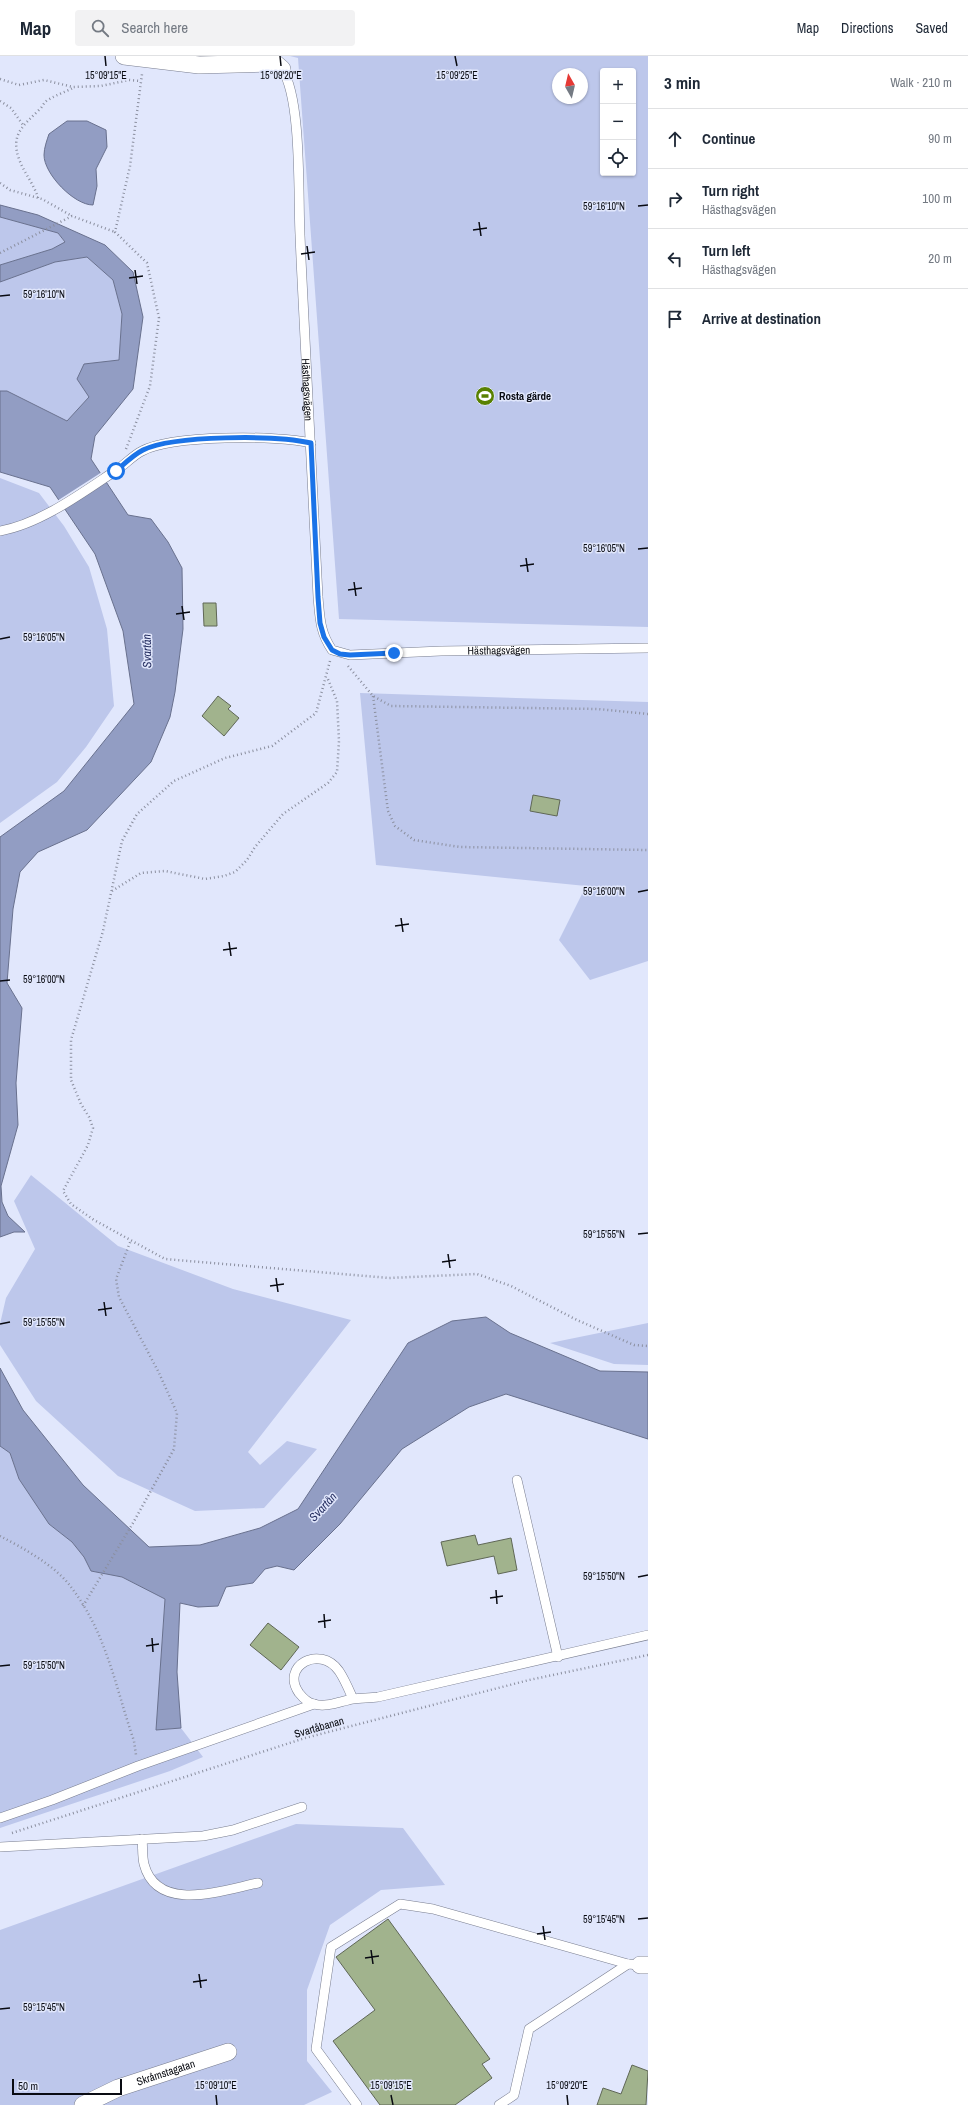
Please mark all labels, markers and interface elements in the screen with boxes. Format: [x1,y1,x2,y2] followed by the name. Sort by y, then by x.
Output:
[75,10,355,46] search box
[20,15,51,41] text: Map
[89,17,111,39] icon: search
[121,17,188,38] text: Search here
[797,19,819,37] text: Map
[841,19,893,37] text: Directions
[915,19,948,37] text: Saved
[552,68,588,104] north arrow
[600,68,636,176] map controls
[600,68,636,104] button: +
[85,69,127,82] text: 15°09'15"E
[260,69,302,82] text: 15°09'20"E
[436,69,478,82] text: 15°09'25"E
[664,71,700,94] text: 3 min
[890,74,952,91] text: Walk · 210 m
[600,104,636,140] button: −
[664,128,686,150] icon: ahead
[702,128,755,149] text: Continue
[928,130,952,147] text: 90 m
[600,140,636,176] button: locate
[702,180,759,201] text: Turn right
[664,188,686,210] icon: right
[922,190,952,207] text: 100 m
[583,200,625,213] text: 59°16'10"N
[702,201,776,218] text: Hästhagsvägen
[702,240,750,261] text: Turn left
[664,248,686,270] icon: left
[928,250,952,267] text: 20 m
[702,261,776,278] text: Hästhagsvägen
[23,288,65,301] text: 59°16'10"N
[664,308,686,330] icon: arrive
[702,308,821,329] text: Arrive at destination
[299,358,316,421] street label: Hästhagsvägen
[474,385,496,407] sports icon: Rosta gärde
[499,389,551,403] place label: Rosta gärde
[107,462,125,480] route start
[583,542,625,555] text: 59°16'05"N
[23,631,65,644] text: 59°16'05"N
[139,634,155,668] water label: Svartån
[467,643,530,658] street label: Hästhagsvägen
[385,644,403,662] route end
[583,885,625,898] text: 59°16'00"N
[23,973,65,986] text: 59°16'00"N
[583,1228,625,1241] text: 59°15'55"N
[23,1316,65,1329] text: 59°15'55"N
[306,1489,340,1525] water label: Svartån
[583,1570,625,1583] text: 59°15'50"N
[23,1659,65,1672] text: 59°15'50"N
[292,1713,346,1741] street label: Svartåbanan
[583,1913,625,1926] text: 59°15'45"N
[23,2001,65,2014] text: 59°15'45"N
[135,2056,197,2089] street label: Skråmstagatan
[12,2077,122,2096] scale bar
[18,2079,38,2093] text: 50 m
[195,2079,237,2092] text: 15°09'10"E
[370,2079,412,2092] text: 15°09'15"E
[546,2079,588,2092] text: 15°09'20"E

